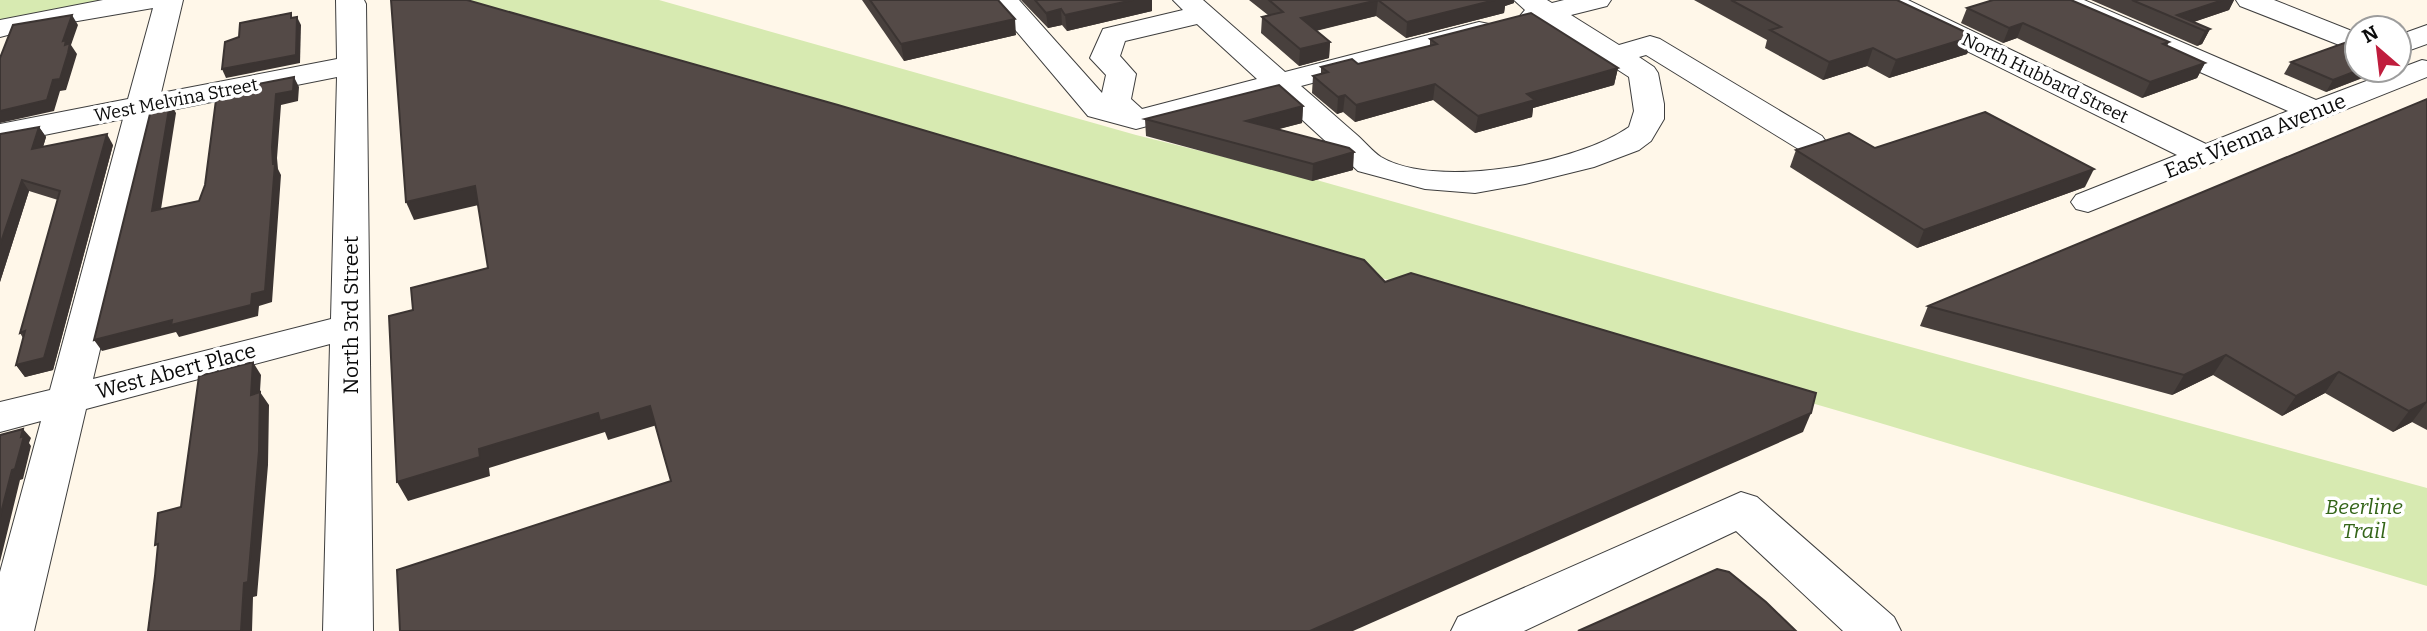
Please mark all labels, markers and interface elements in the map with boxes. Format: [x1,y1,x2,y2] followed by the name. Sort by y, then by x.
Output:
[2343,14,2413,84] north arrow
[2358,21,2382,48] text: N
[1958,28,2132,128] street label: North Hubbard Street
[92,73,260,127] street label: West Melvina Street
[2160,88,2350,184] street label: East Vienna Avenue
[338,235,364,394] street label: North 3rd Street
[93,337,259,405] street label: West Abert Place
[2325,494,2403,544] park label: Beerline Trail

